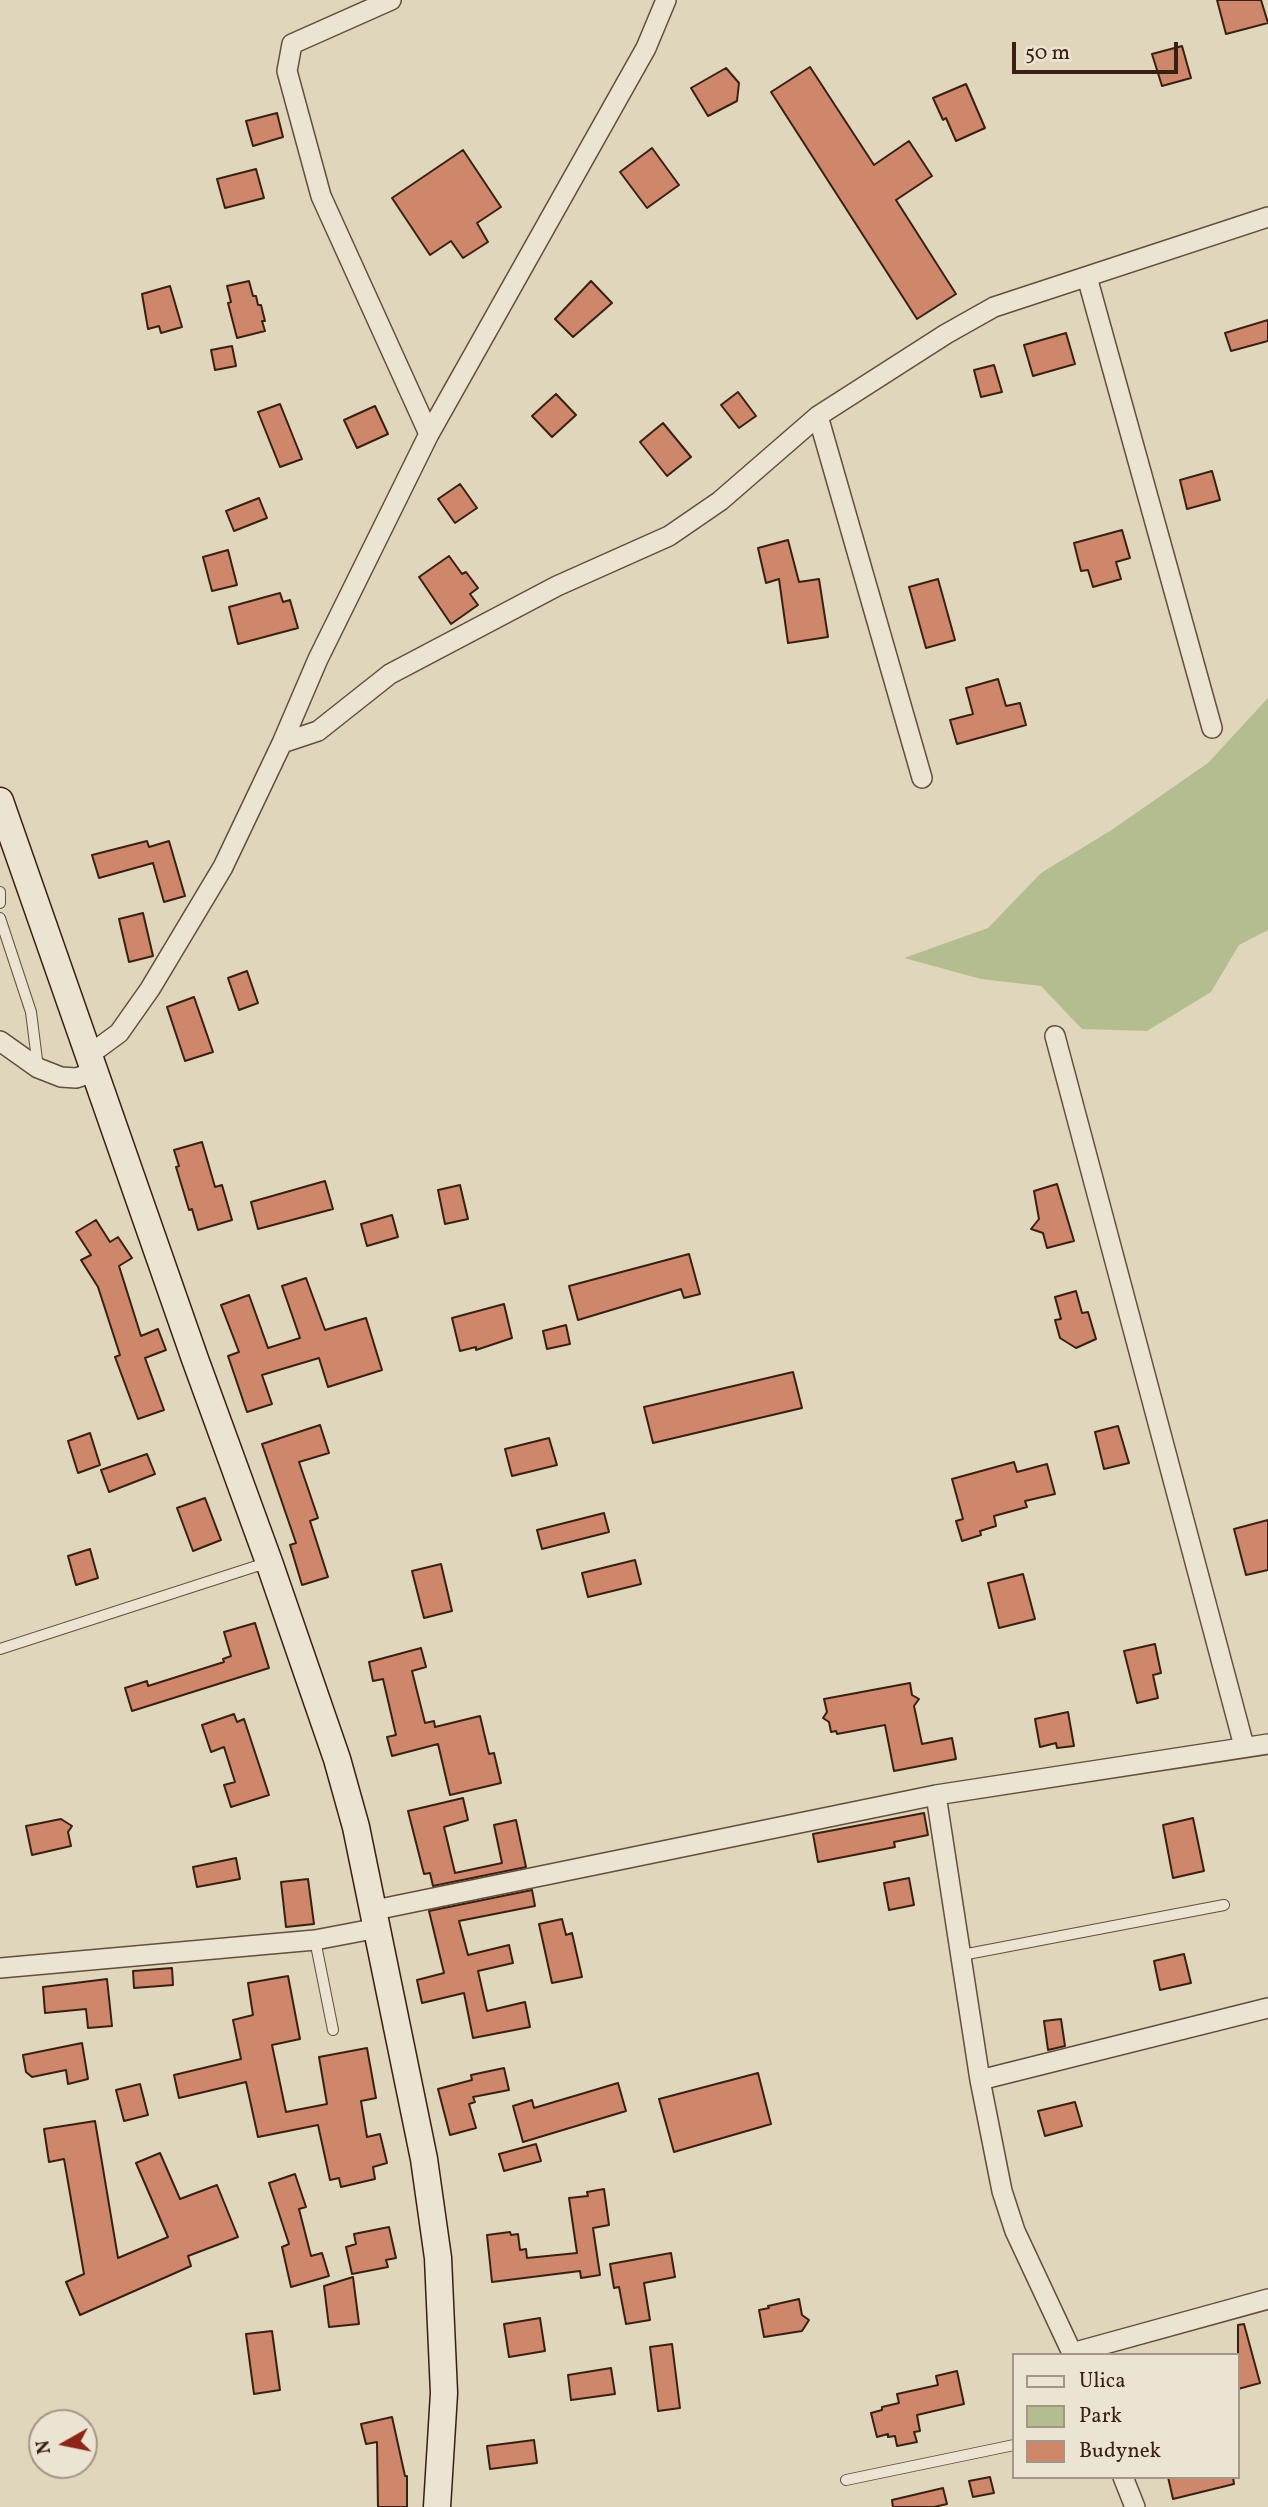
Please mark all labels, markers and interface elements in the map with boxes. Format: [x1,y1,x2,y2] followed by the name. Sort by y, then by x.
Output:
[1016,28,1182,72] scale bar
[1025,39,1070,68] text: 50 m
[1012,2353,1240,2479] legend
[1079,2367,1126,2396] text: Ulica
[1079,2402,1122,2431] text: Park
[28,2409,98,2479] north arrow
[1079,2437,1161,2466] text: Budynek
[30,2438,58,2456] text: N

